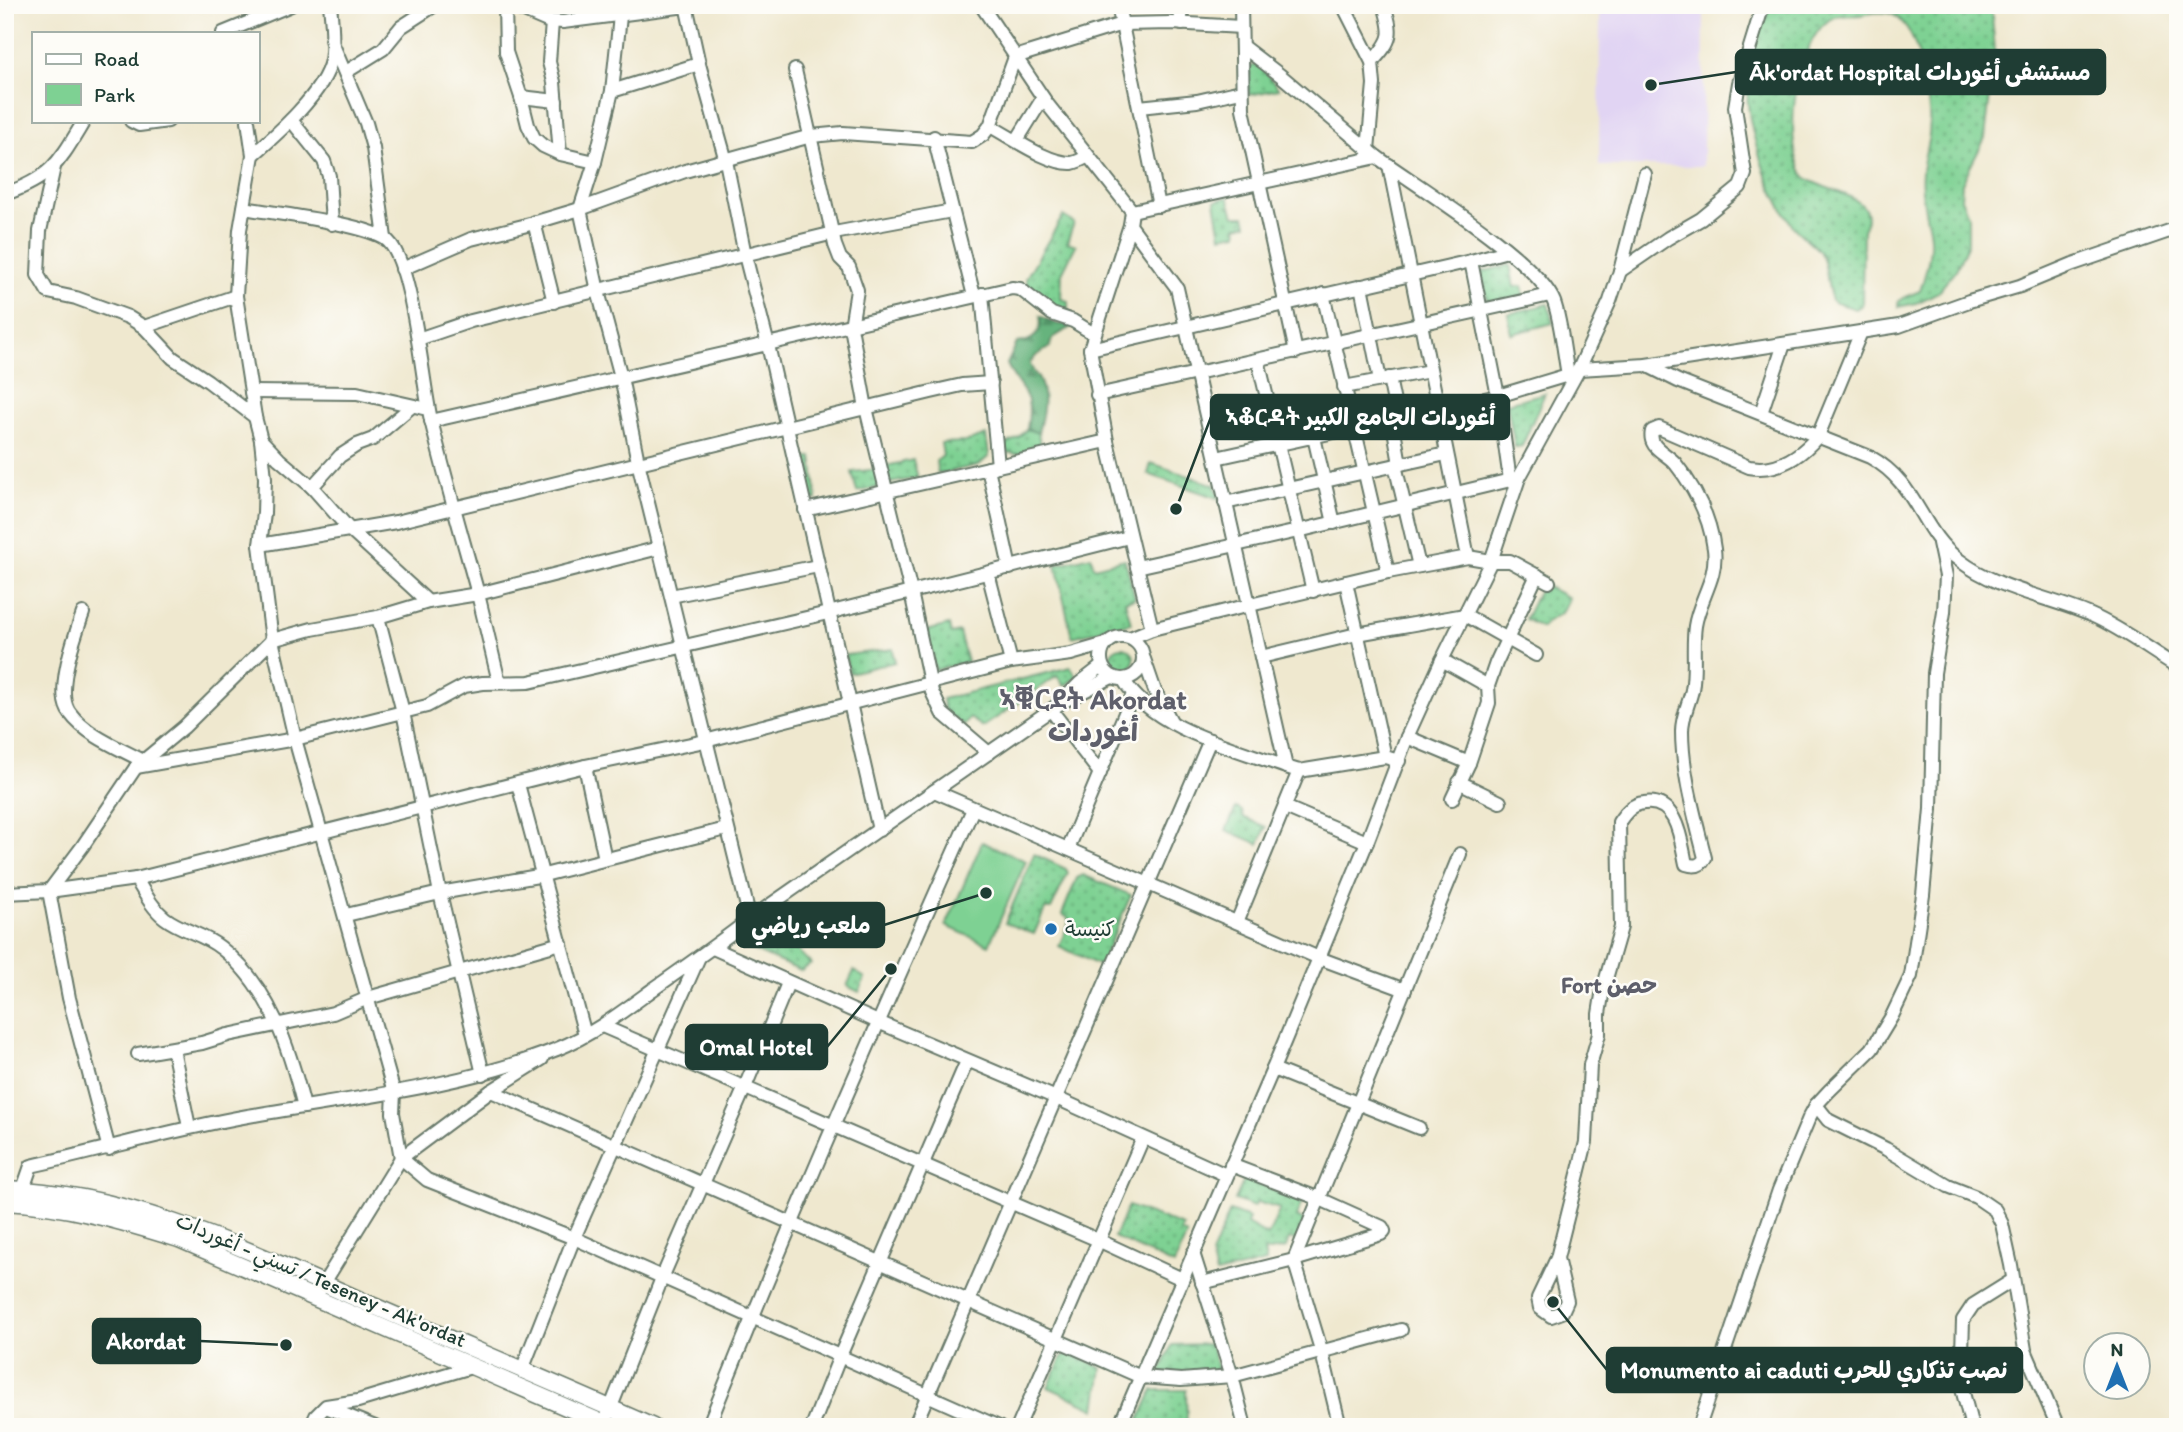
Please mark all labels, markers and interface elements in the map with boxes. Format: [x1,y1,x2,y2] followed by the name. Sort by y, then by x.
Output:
[32,32,259,122] legend
[94,46,140,71] text: Road
[1736,50,2105,94] callout: Āk'ordat Hospital مستشفى أغوردات
[1748,58,2091,87] text: Āk'ordat Hospital مستشفى أغوردات
[94,82,136,107] text: Park
[1211,395,1509,439] callout: ኣቆርዳት أغوردات الجامع الكبير
[1225,403,1496,434] text: ኣቆርዳት أغوردات الجامع الكبير
[999,682,1187,750] district label: ኣቑርደት Akordat أغوردات
[737,903,884,947] callout: ملعب رياضي
[751,911,871,946] text: ملعب رياضي
[1065,916,1115,941] place label: كنيسة
[1043,921,1059,937] marker: كنيسة
[1561,971,1657,999] district label: Fort حصن
[686,1025,827,1069] callout: Omal Hotel
[699,1033,813,1061] text: Omal Hotel
[170,1207,470,1359] street label: تسني - أغوردات / Teseney - Ak'ordat
[93,1319,200,1363] callout: Akordat
[105,1327,186,1355] text: Akordat
[2082,1330,2152,1400] north arrow
[2111,1338,2123,1361] text: N
[1607,1348,2022,1392] callout: Monumento ai caduti نصب تذكاري للحرب
[1621,1356,2007,1388] text: Monumento ai caduti نصب تذكاري للحرب

